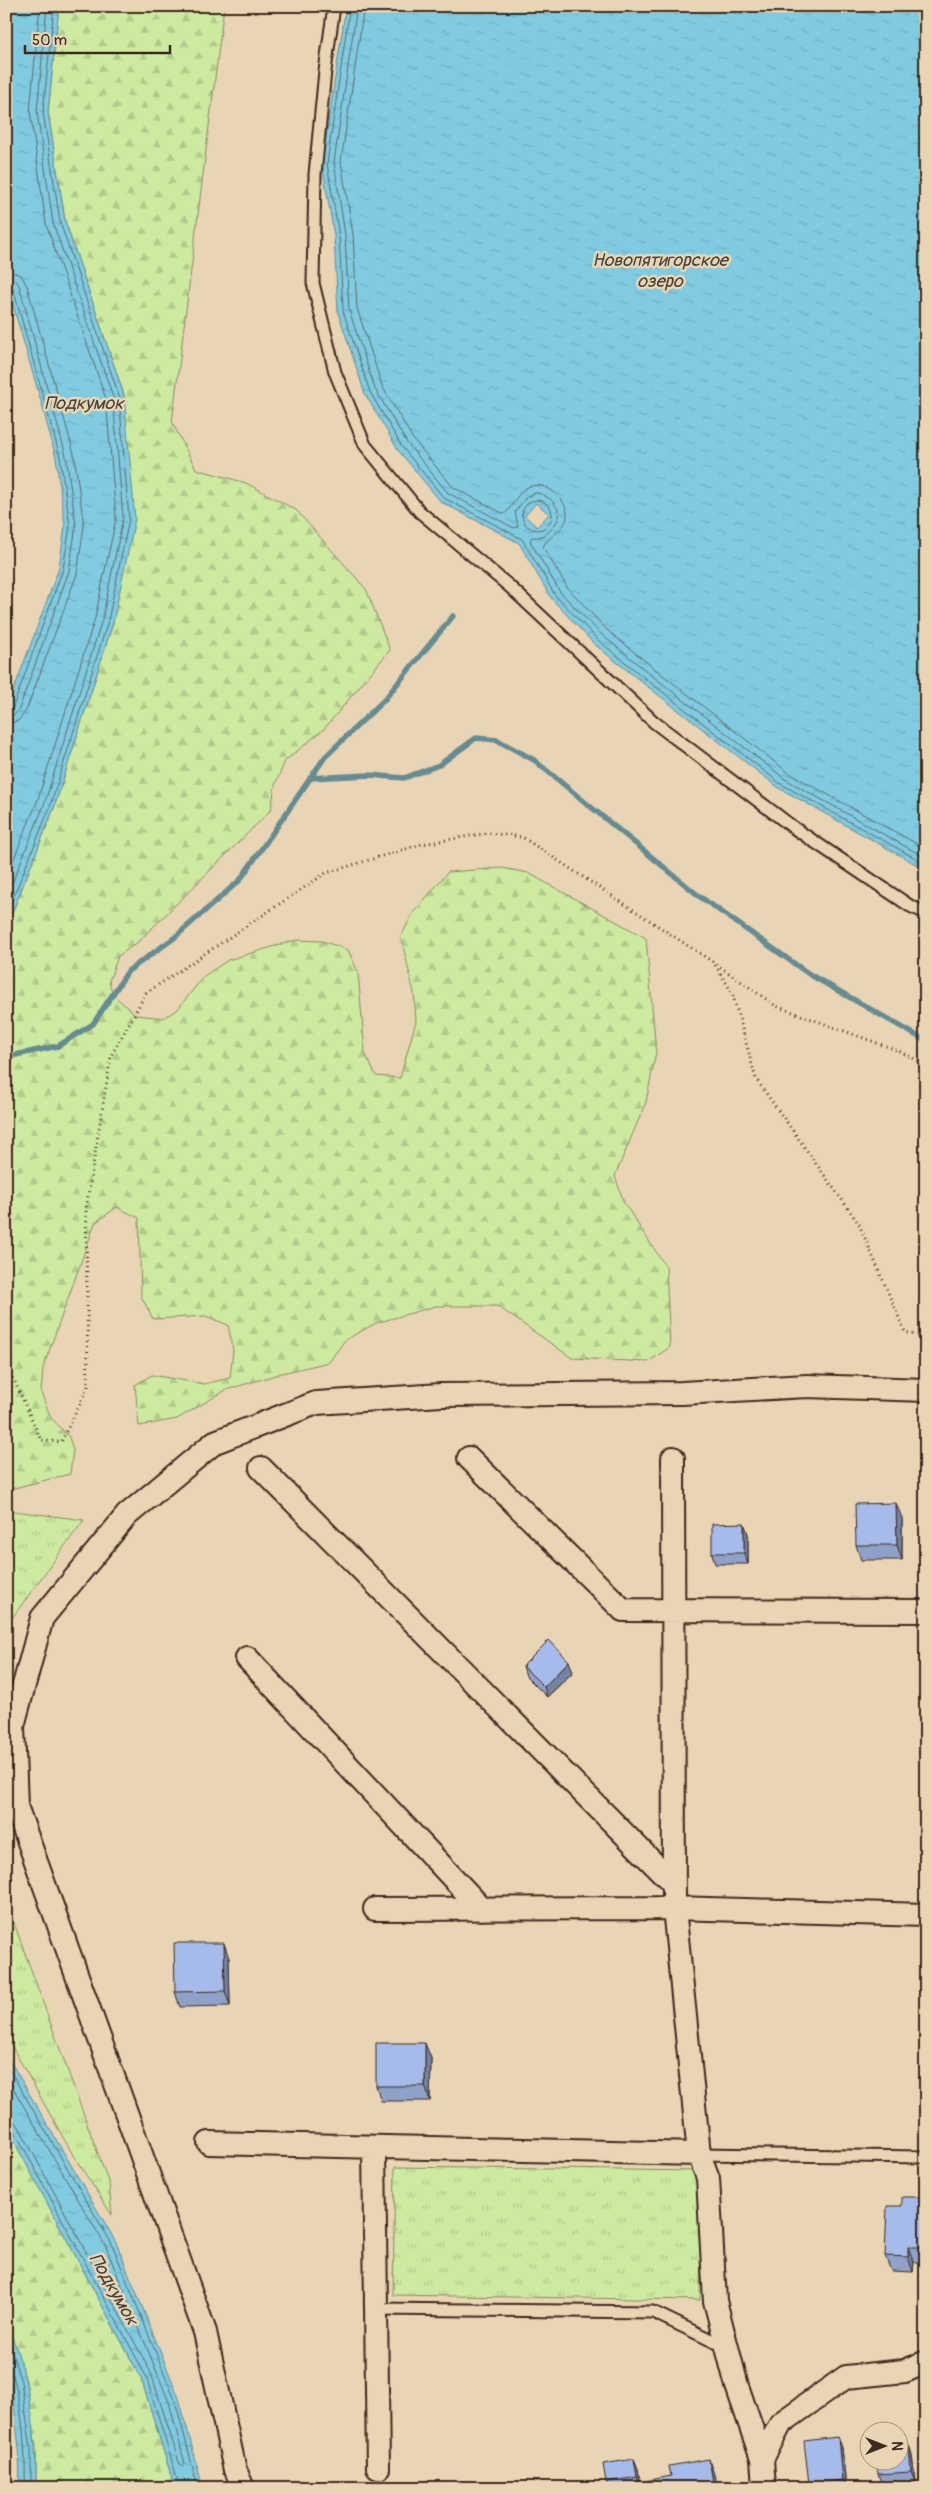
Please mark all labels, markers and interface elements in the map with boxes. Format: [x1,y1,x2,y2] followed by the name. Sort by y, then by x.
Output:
[25,22,170,54] scale bar
[32,31,67,50] text: 50 m
[592,249,730,293] water label: Новопятигорское озеро
[44,392,125,415] water label: Подкумок
[84,2249,144,2331] water label: Подкумок
[860,2422,910,2472] north arrow
[888,2441,905,2451] text: N

